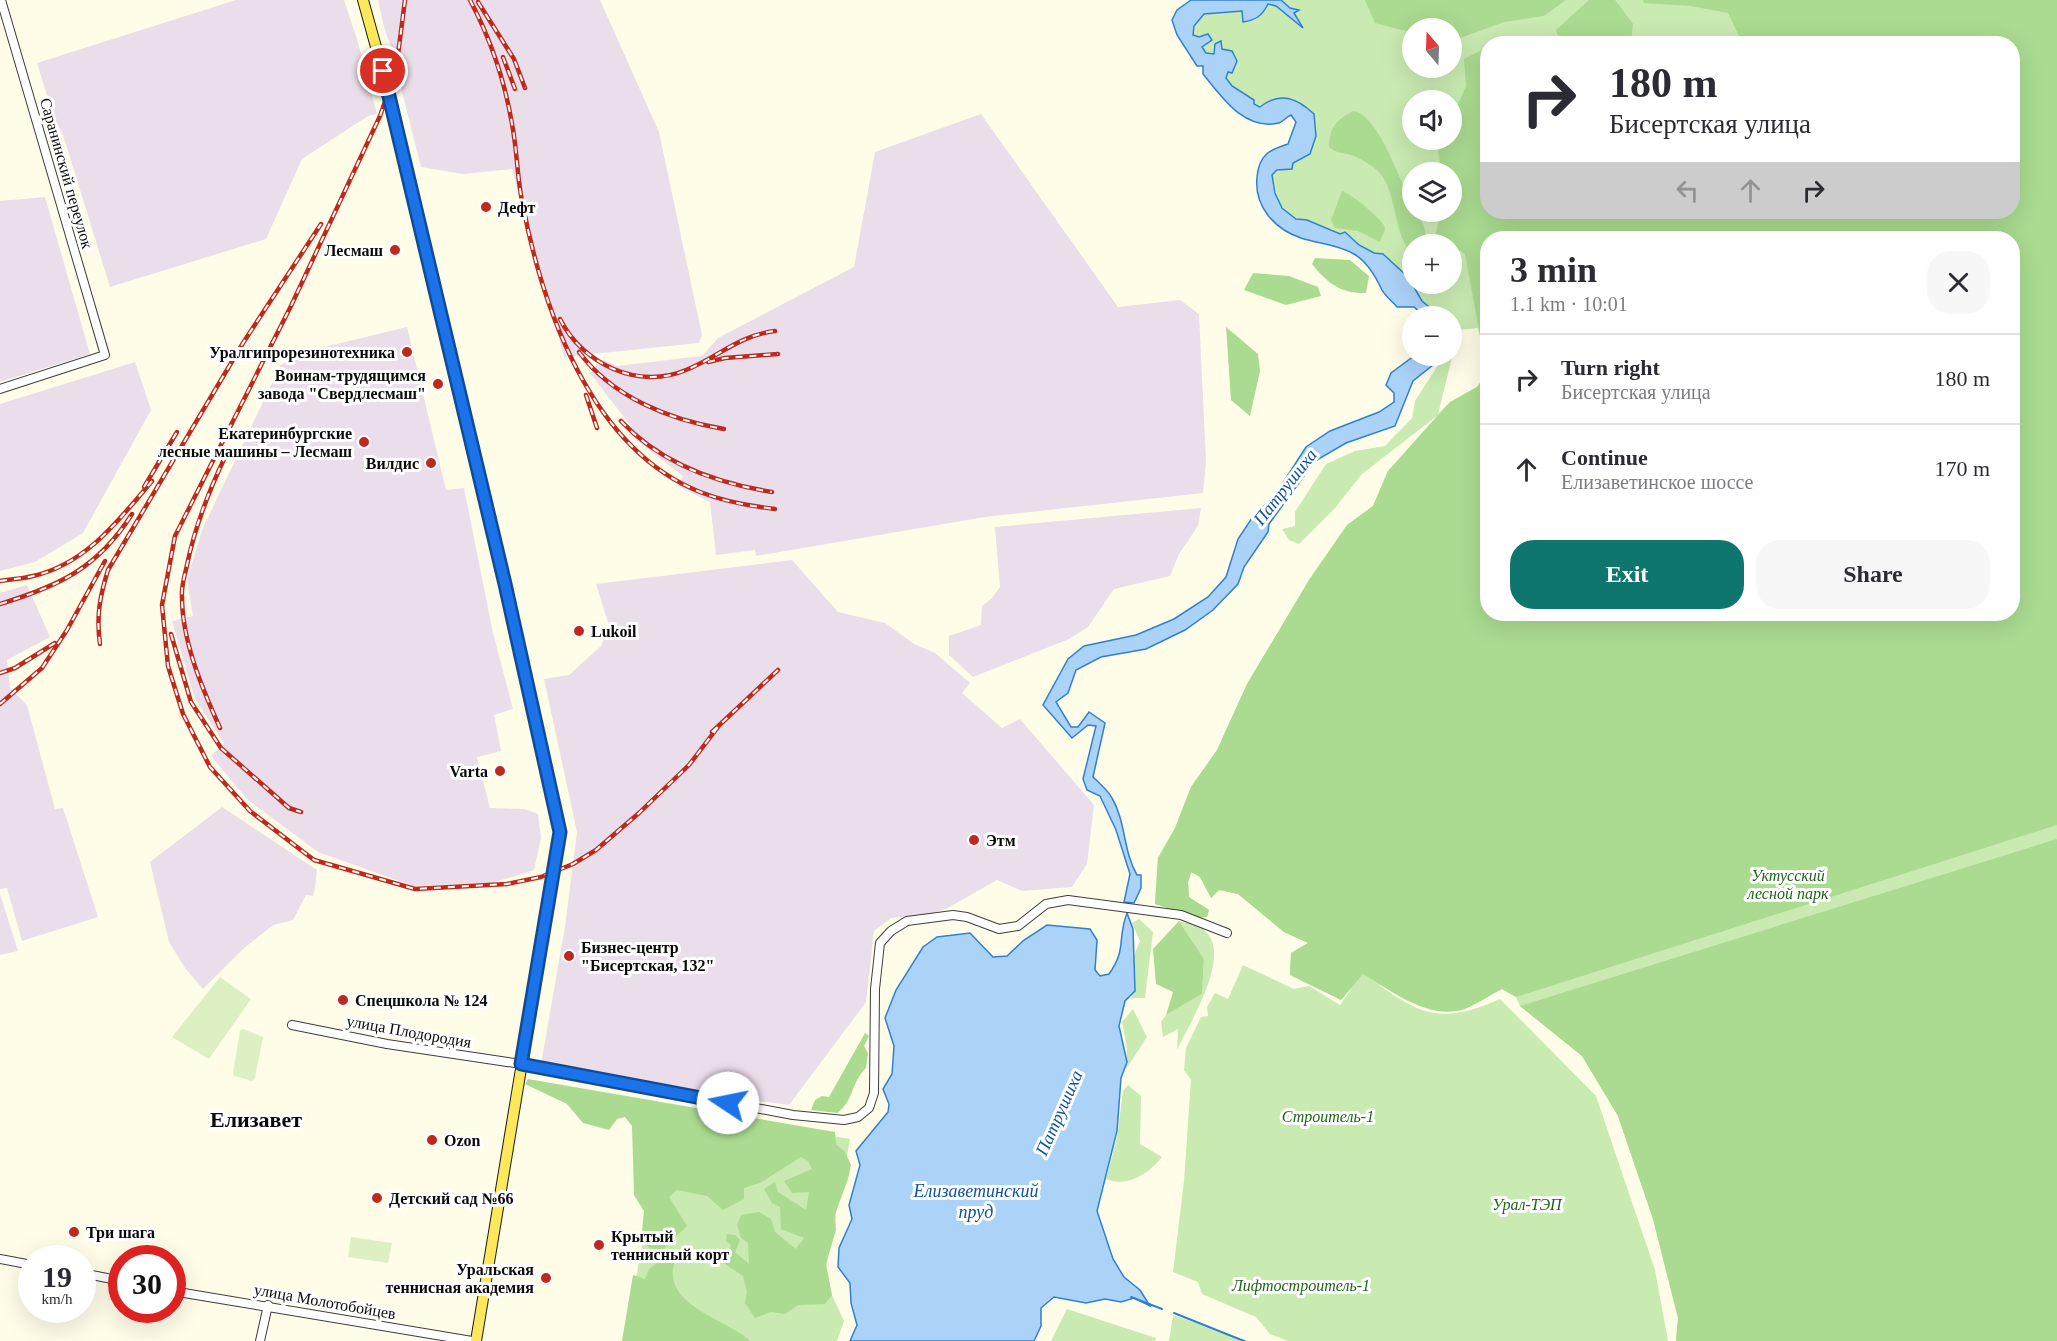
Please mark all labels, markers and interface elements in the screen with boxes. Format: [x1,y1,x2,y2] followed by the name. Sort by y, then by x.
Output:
[1402,18,1462,78] north arrow
[1402,18,1462,366] map controls
[357,45,408,96] pin
[366,54,399,87] icon: arrive
[1510,60,1588,138] icon: right
[1609,60,1718,106] text: 180 m
[1402,90,1462,150] button: sound
[36,96,96,251] street label: Саранинский переулок
[1609,109,1811,139] text: Бисертская улица
[1402,162,1462,222] button: layers
[1671,174,1704,207] icon: left
[1734,174,1767,207] icon: ahead
[1797,174,1830,207] icon: right
[498,199,536,217] place label: Дефт
[479,200,493,214] marker: Дефт
[1402,234,1462,294] button: +
[324,242,383,259] place label: Лесмаш
[388,243,402,257] marker: Лесмаш
[1510,250,1597,290] text: 3 min
[1927,251,1990,314] button: close
[1510,293,1628,315] text: 1.1 km · 10:01
[1402,306,1462,366] button: −
[209,344,395,362] place label: Уралгипрорезинотехника
[400,345,414,359] marker: Уралгипрорезинотехника
[1561,355,1660,380] text: Turn right
[1510,363,1543,396] icon: right
[1934,366,1990,391] text: 180 m
[258,367,426,403] place label: Воинам-трудящимся завода "Свердлесмаш"
[431,377,445,391] marker: Воинам-трудящимся завода "Свердлесмаш"
[1561,381,1711,403] text: Бисертская улица
[158,425,352,460] place label: Екатеринбургские лесные машины – Лесмаш
[357,435,371,449] marker: Екатеринбургские лесные машины – Лесмаш
[1248,445,1321,530] water label: Патрушиха
[1561,445,1648,470] text: Continue
[1510,453,1543,486] icon: ahead
[366,455,419,472] place label: Вилдис
[424,456,438,470] marker: Вилдис
[1934,456,1990,481] text: 170 m
[1561,471,1754,493] text: Елизаветинское шоссе
[1510,540,1744,609] button: Exit
[1756,540,1990,609] button: Share
[591,623,637,640] place label: Lukoil
[572,624,586,638] marker: Lukoil
[449,763,488,780] place label: Varta
[493,764,507,778] marker: Varta
[986,832,1016,849] place label: Этм
[967,833,981,847] marker: Этм
[1747,867,1829,903] park label: Уктусский лесной парк
[581,939,714,975] place label: Бизнес-центр "Бисертская, 132"
[562,949,576,963] marker: Бизнес-центр "Бисертская, 132"
[355,992,487,1009] place label: Спецшкола № 124
[336,993,350,1007] marker: Спецшкола № 124
[345,1012,473,1052] street label: улица Плодородия
[1031,1067,1087,1160] water label: Патрушиха
[696,1071,760,1135] position arrow
[210,1107,302,1132] district label: Елизавет
[1282,1108,1374,1126] park label: Строитель-1
[444,1132,481,1149] place label: Ozon
[425,1133,439,1147] marker: Ozon
[913,1181,1038,1222] water label: Елизаветинский пруд
[389,1190,514,1208] place label: Детский сад №66
[370,1191,384,1205] marker: Детский сад №66
[1492,1196,1563,1214] park label: Урал-ТЭП
[86,1224,155,1242] place label: Три шага
[67,1225,81,1239] marker: Три шага
[611,1228,729,1264] place label: Крытый теннисный корт
[592,1238,606,1252] marker: Крытый теннисный корт
[108,1245,186,1323] speed limit sign: 30
[42,1260,72,1293] text: 19
[385,1261,534,1296] place label: Уральская теннисная академия
[539,1271,553,1285] marker: Уральская теннисная академия
[1231,1277,1370,1295] park label: Лифтостроитель-1
[253,1281,398,1323] street label: улица Молотобойцев
[42,1291,72,1307] text: km/h

